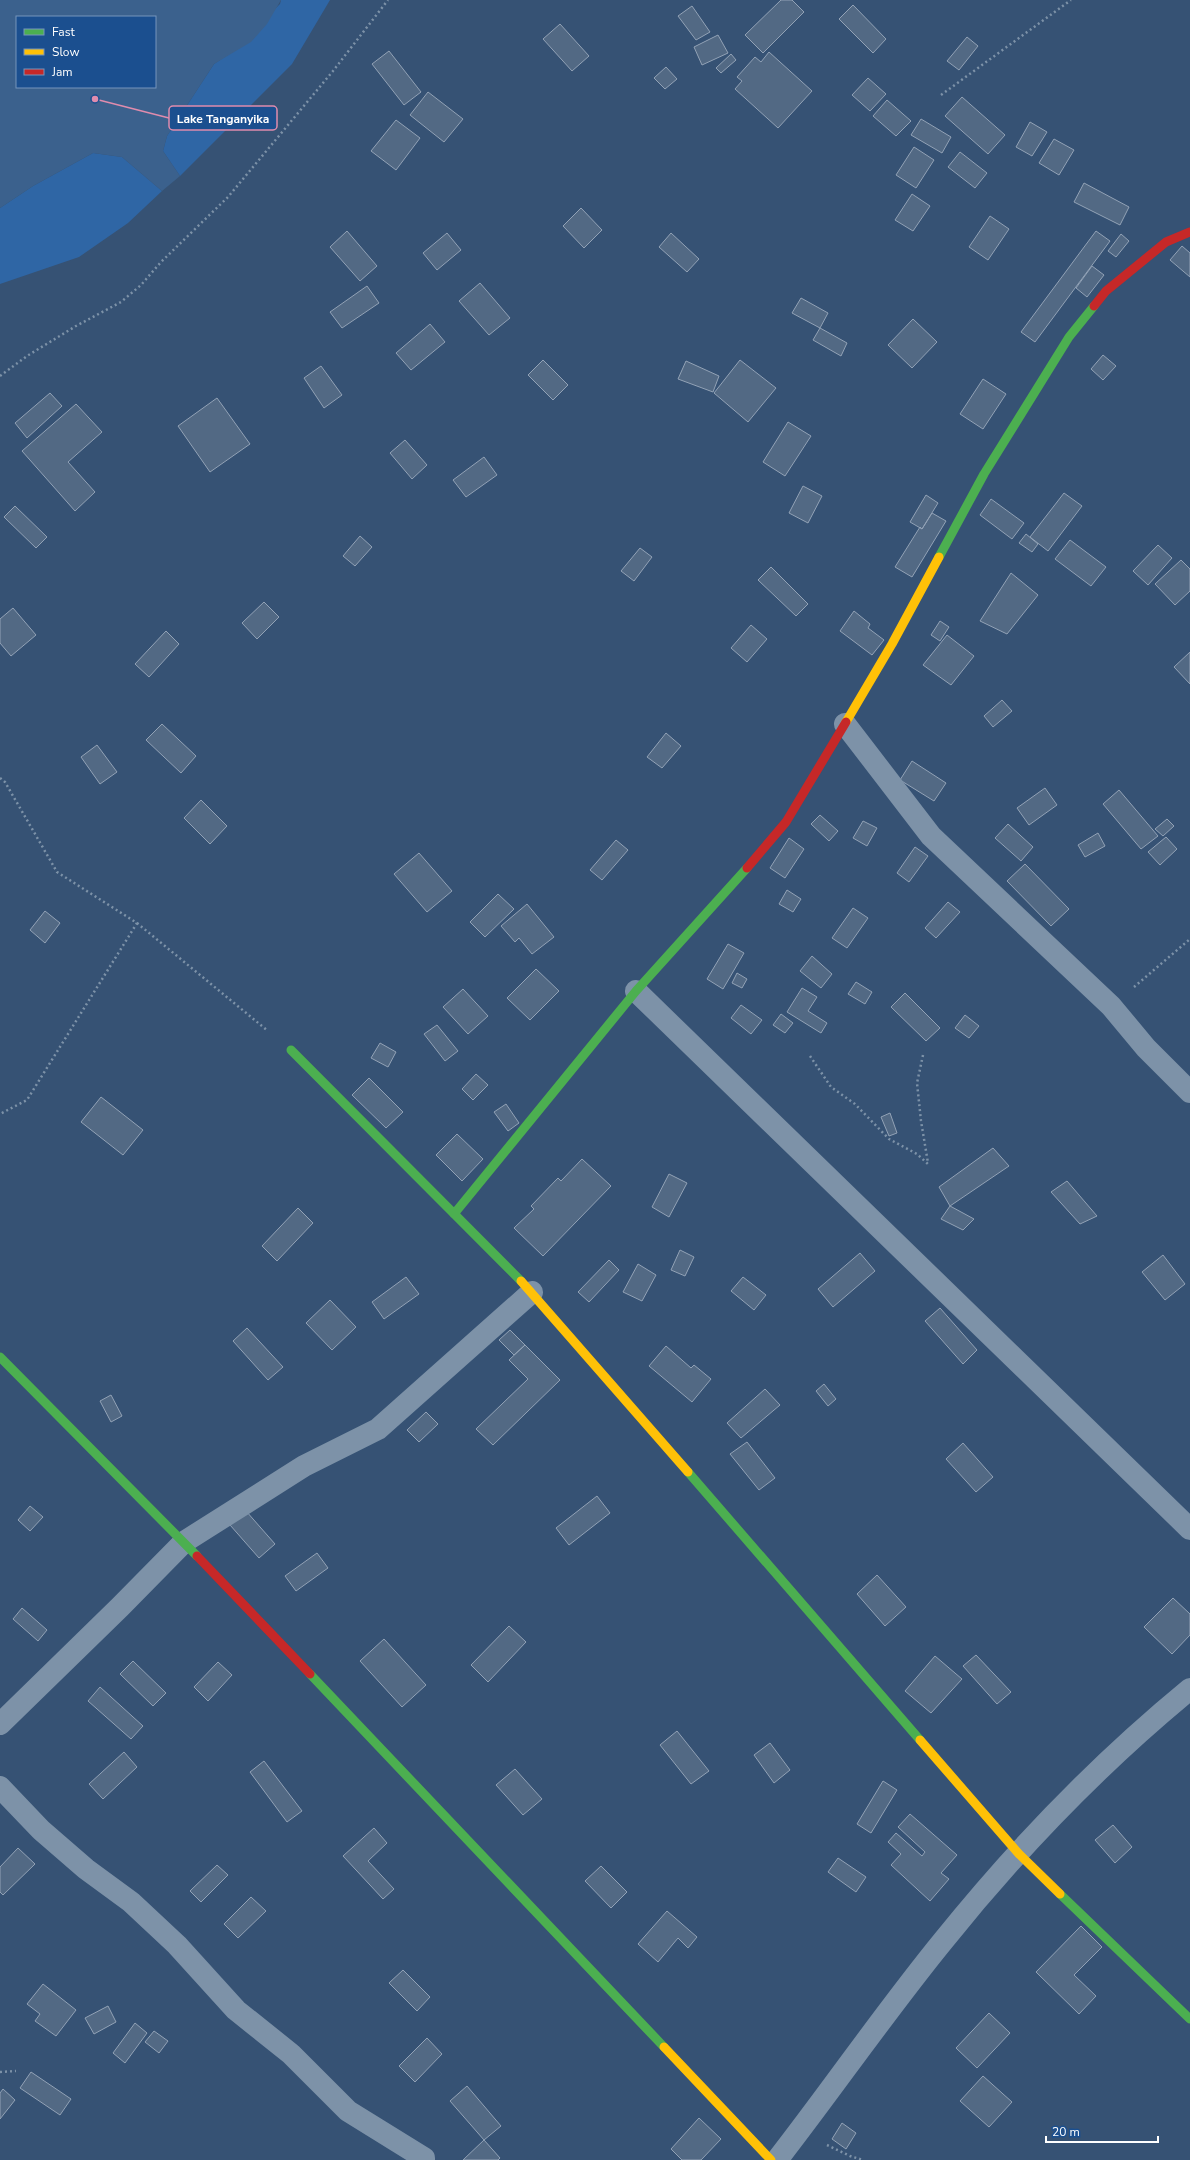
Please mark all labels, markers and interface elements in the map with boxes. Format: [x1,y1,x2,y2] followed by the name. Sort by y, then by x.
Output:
[16,16,156,88] legend
[52,24,75,40] text: Fast
[52,44,80,60] text: Slow
[51,64,73,80] text: Jam
[169,106,277,130] callout: Lake Tanganyika
[177,111,269,127] text: Lake Tanganyika
[1046,2118,1158,2144] scale bar
[1052,2124,1080,2140] text: 20 m

